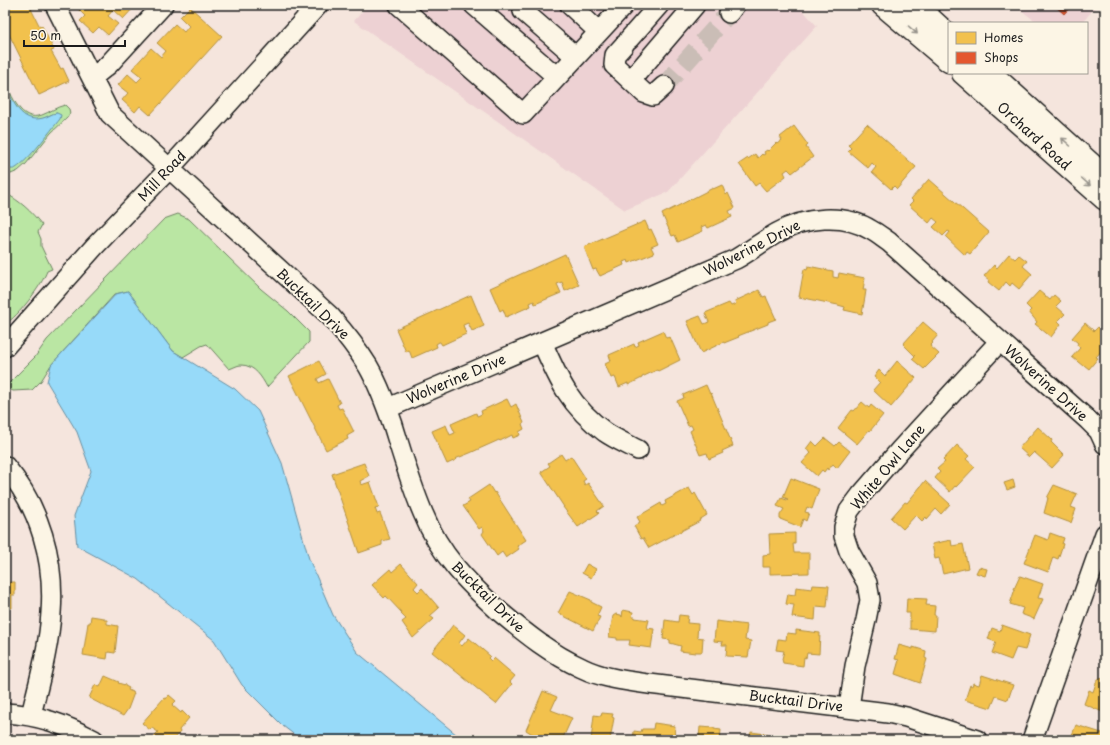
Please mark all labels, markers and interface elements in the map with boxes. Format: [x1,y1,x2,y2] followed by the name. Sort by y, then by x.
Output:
[24,22,125,48] scale bar
[948,22,1088,74] legend
[30,26,61,44] text: 50 m
[908,26,918,35] one-way arrow
[984,28,1023,46] text: Homes
[984,48,1019,66] text: Shops
[993,97,1076,175] street label: Orchard Road
[1061,137,1071,146] one-way arrow
[133,146,191,206] street label: Mill Road
[1081,178,1092,187] one-way arrow
[700,214,804,281] street label: Wolverine Drive
[272,263,355,344] street label: Bucktail Drive
[1000,339,1093,426] street label: Wolverine Drive
[403,348,509,409] street label: Wolverine Drive
[845,419,930,514] street label: White Owl Lane
[447,556,530,637] street label: Bucktail Drive
[748,684,844,717] street label: Bucktail Drive

